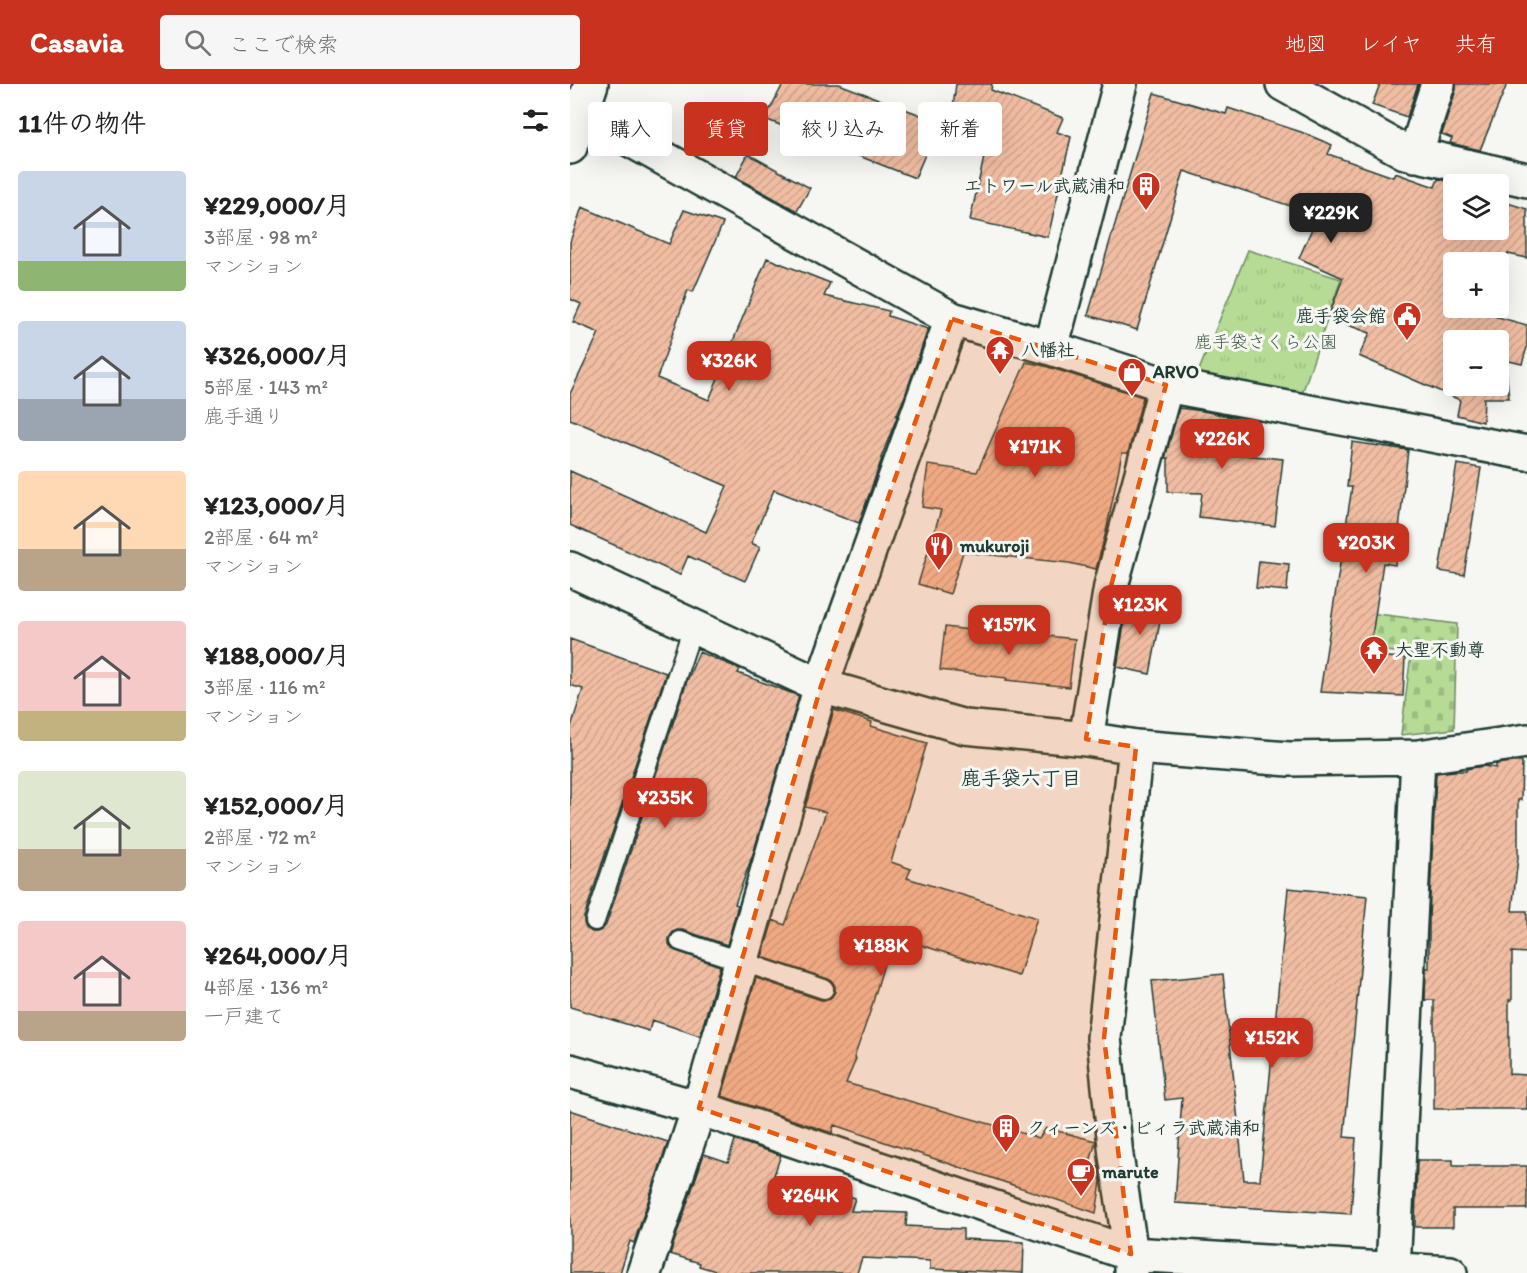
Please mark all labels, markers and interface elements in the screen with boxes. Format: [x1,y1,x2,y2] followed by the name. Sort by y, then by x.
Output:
[160,15,580,69] search box
[30,25,124,59] text: Casavia
[181,26,214,59] icon: search
[229,31,339,58] text: ここで検索
[1285,31,1327,56] text: 地図
[1360,31,1422,56] text: レイヤ
[1455,31,1497,56] text: 共有
[588,102,672,156] chip: 購入
[684,102,768,156] chip: 賃貸
[780,102,906,156] chip: 絞り込み
[918,102,1002,156] chip: 新着
[519,104,552,137] icon: filters
[18,107,146,139] text: 11件の物件
[1130,170,1162,212] building icon: エトワール武蔵浦和
[1443,174,1509,396] map controls
[1443,174,1509,240] button: layers
[964,175,1125,197] place label: エトワール武蔵浦和
[204,189,351,221] text: ¥229,000/月
[1289,193,1373,244] pin: ¥229K
[66,195,138,267] icon: home
[1303,200,1359,224] text: ¥229K
[204,225,318,249] text: 3部屋 · 98 m²
[1443,252,1509,318] button: +
[204,254,303,278] text: マンション
[1391,300,1423,342] public building icon: 鹿手袋会館
[1296,305,1386,327] place label: 鹿手袋会館
[1443,330,1509,396] button: −
[1194,331,1338,353] park label: 鹿手袋さくら公園
[984,334,1016,376] temple icon: 八幡社
[204,339,351,371] text: ¥326,000/月
[1021,339,1075,361] place label: 八幡社
[687,341,771,392] pin: ¥326K
[66,345,138,417] icon: home
[701,348,757,372] text: ¥326K
[1116,356,1148,398] shop icon: ARVO
[1152,361,1199,383] place label: ARVO
[204,375,328,399] text: 5部屋 · 143 m²
[204,404,284,428] text: 鹿手通り
[1180,419,1264,470] pin: ¥226K
[1194,426,1250,450] text: ¥226K
[993,427,1077,478] pin: ¥171K
[1009,434,1061,458] text: ¥171K
[204,489,350,521] text: ¥123,000/月
[66,495,138,567] icon: home
[1324,523,1408,574] pin: ¥203K
[204,525,318,549] text: 2部屋 · 64 m²
[923,530,955,572] restaurant icon: mukuroji
[1337,530,1395,554] text: ¥203K
[959,535,1029,557] place label: mukuroji
[204,554,303,578] text: マンション
[1098,585,1182,636] pin: ¥123K
[1113,592,1167,616] text: ¥123K
[967,605,1051,656] pin: ¥157K
[982,612,1036,636] text: ¥157K
[1358,634,1390,676] temple icon: 大聖不動尊
[204,639,350,671] text: ¥188,000/月
[1395,639,1485,661] place label: 大聖不動尊
[66,645,138,717] icon: home
[204,675,325,699] text: 3部屋 · 116 m²
[204,704,303,728] text: マンション
[961,766,1081,790] district label: 鹿手袋六丁目
[623,778,707,829] pin: ¥235K
[637,785,693,809] text: ¥235K
[204,789,349,821] text: ¥152,000/月
[66,795,138,867] icon: home
[204,825,316,849] text: 2部屋 · 72 m²
[204,854,303,878] text: マンション
[839,926,923,977] pin: ¥188K
[853,933,909,957] text: ¥188K
[204,939,353,971] text: ¥264,000/月
[66,945,138,1017] icon: home
[204,975,328,999] text: 4部屋 · 136 m²
[204,1004,284,1028] text: 一戸建て
[1230,1018,1314,1069] pin: ¥152K
[1245,1025,1299,1049] text: ¥152K
[990,1112,1022,1154] building icon: クィーンズ・ビィラ武蔵浦和
[1027,1117,1260,1139] place label: クィーンズ・ビィラ武蔵浦和
[1065,1156,1097,1198] cafe icon: marute
[1101,1161,1159,1183] place label: marute
[768,1176,852,1227] pin: ¥264K
[781,1183,839,1207] text: ¥264K

